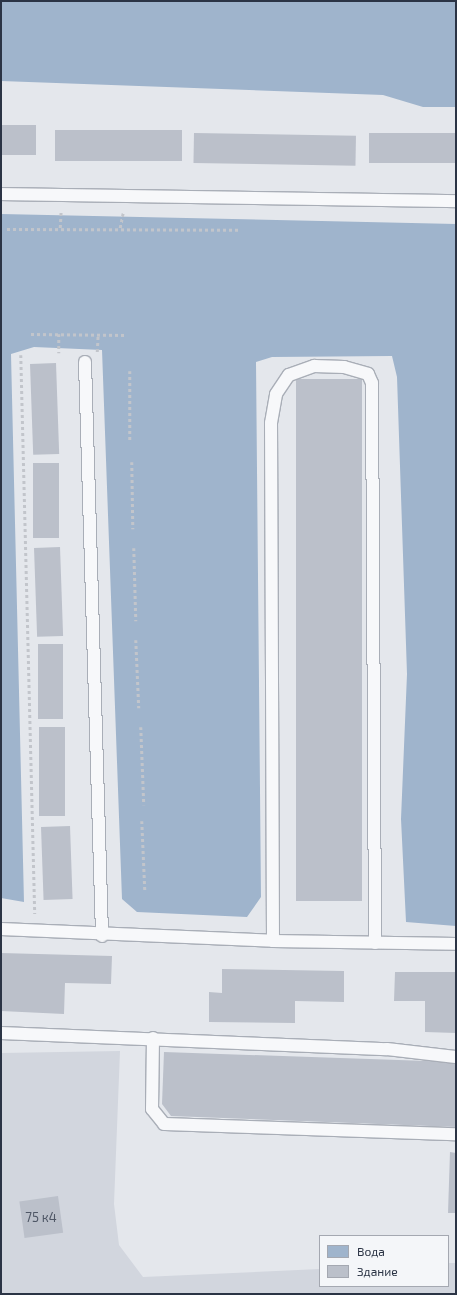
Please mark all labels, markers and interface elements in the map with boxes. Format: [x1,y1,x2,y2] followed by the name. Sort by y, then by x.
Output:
[25,1209,57,1225] house number: 75 к4
[319,1235,449,1287] legend
[357,1244,385,1258] text: Вода
[357,1264,398,1278] text: Здание

